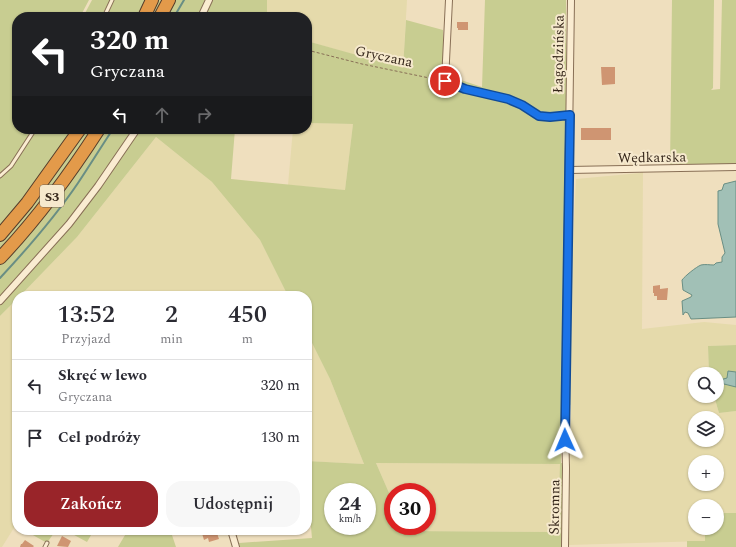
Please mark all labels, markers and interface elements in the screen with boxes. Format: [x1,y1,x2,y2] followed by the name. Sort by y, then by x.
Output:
[547,14,570,93] street label: Łagodzińska
[90,19,169,62] text: 320 m
[24,28,76,80] icon: left
[353,40,415,73] street label: Gryczana
[90,58,165,85] text: Gryczana
[428,64,462,98] pin
[434,70,456,92] icon: arrive
[109,104,131,126] icon: left
[151,104,173,126] icon: ahead
[193,104,215,126] icon: right
[618,146,687,169] street label: Wędkarska
[40,185,64,207] road number: S3
[57,297,115,333] text: 13:52
[165,297,178,333] text: 2
[228,297,267,333] text: 450
[61,329,111,349] text: Przyjazd
[160,329,183,349] text: min
[242,329,253,349] text: m
[58,364,147,387] text: Skręć w lewo
[688,367,724,535] map controls
[688,367,724,403] button: search
[261,374,300,397] text: 320 m
[24,375,46,397] icon: left
[58,387,112,407] text: Gryczana
[688,411,724,447] button: layers
[544,419,586,461] position arrow
[58,426,140,449] text: Cel podróży
[261,426,300,449] text: 130 m
[24,427,46,449] icon: arrive
[688,455,724,491] button: +
[544,479,565,535] street label: Skromna
[24,481,158,527] button: Zakończ
[166,481,300,527] button: Udostępnij
[384,483,436,535] speed limit sign: 30
[339,489,361,519] text: 24
[688,499,724,535] button: −
[339,511,361,527] text: km/h

